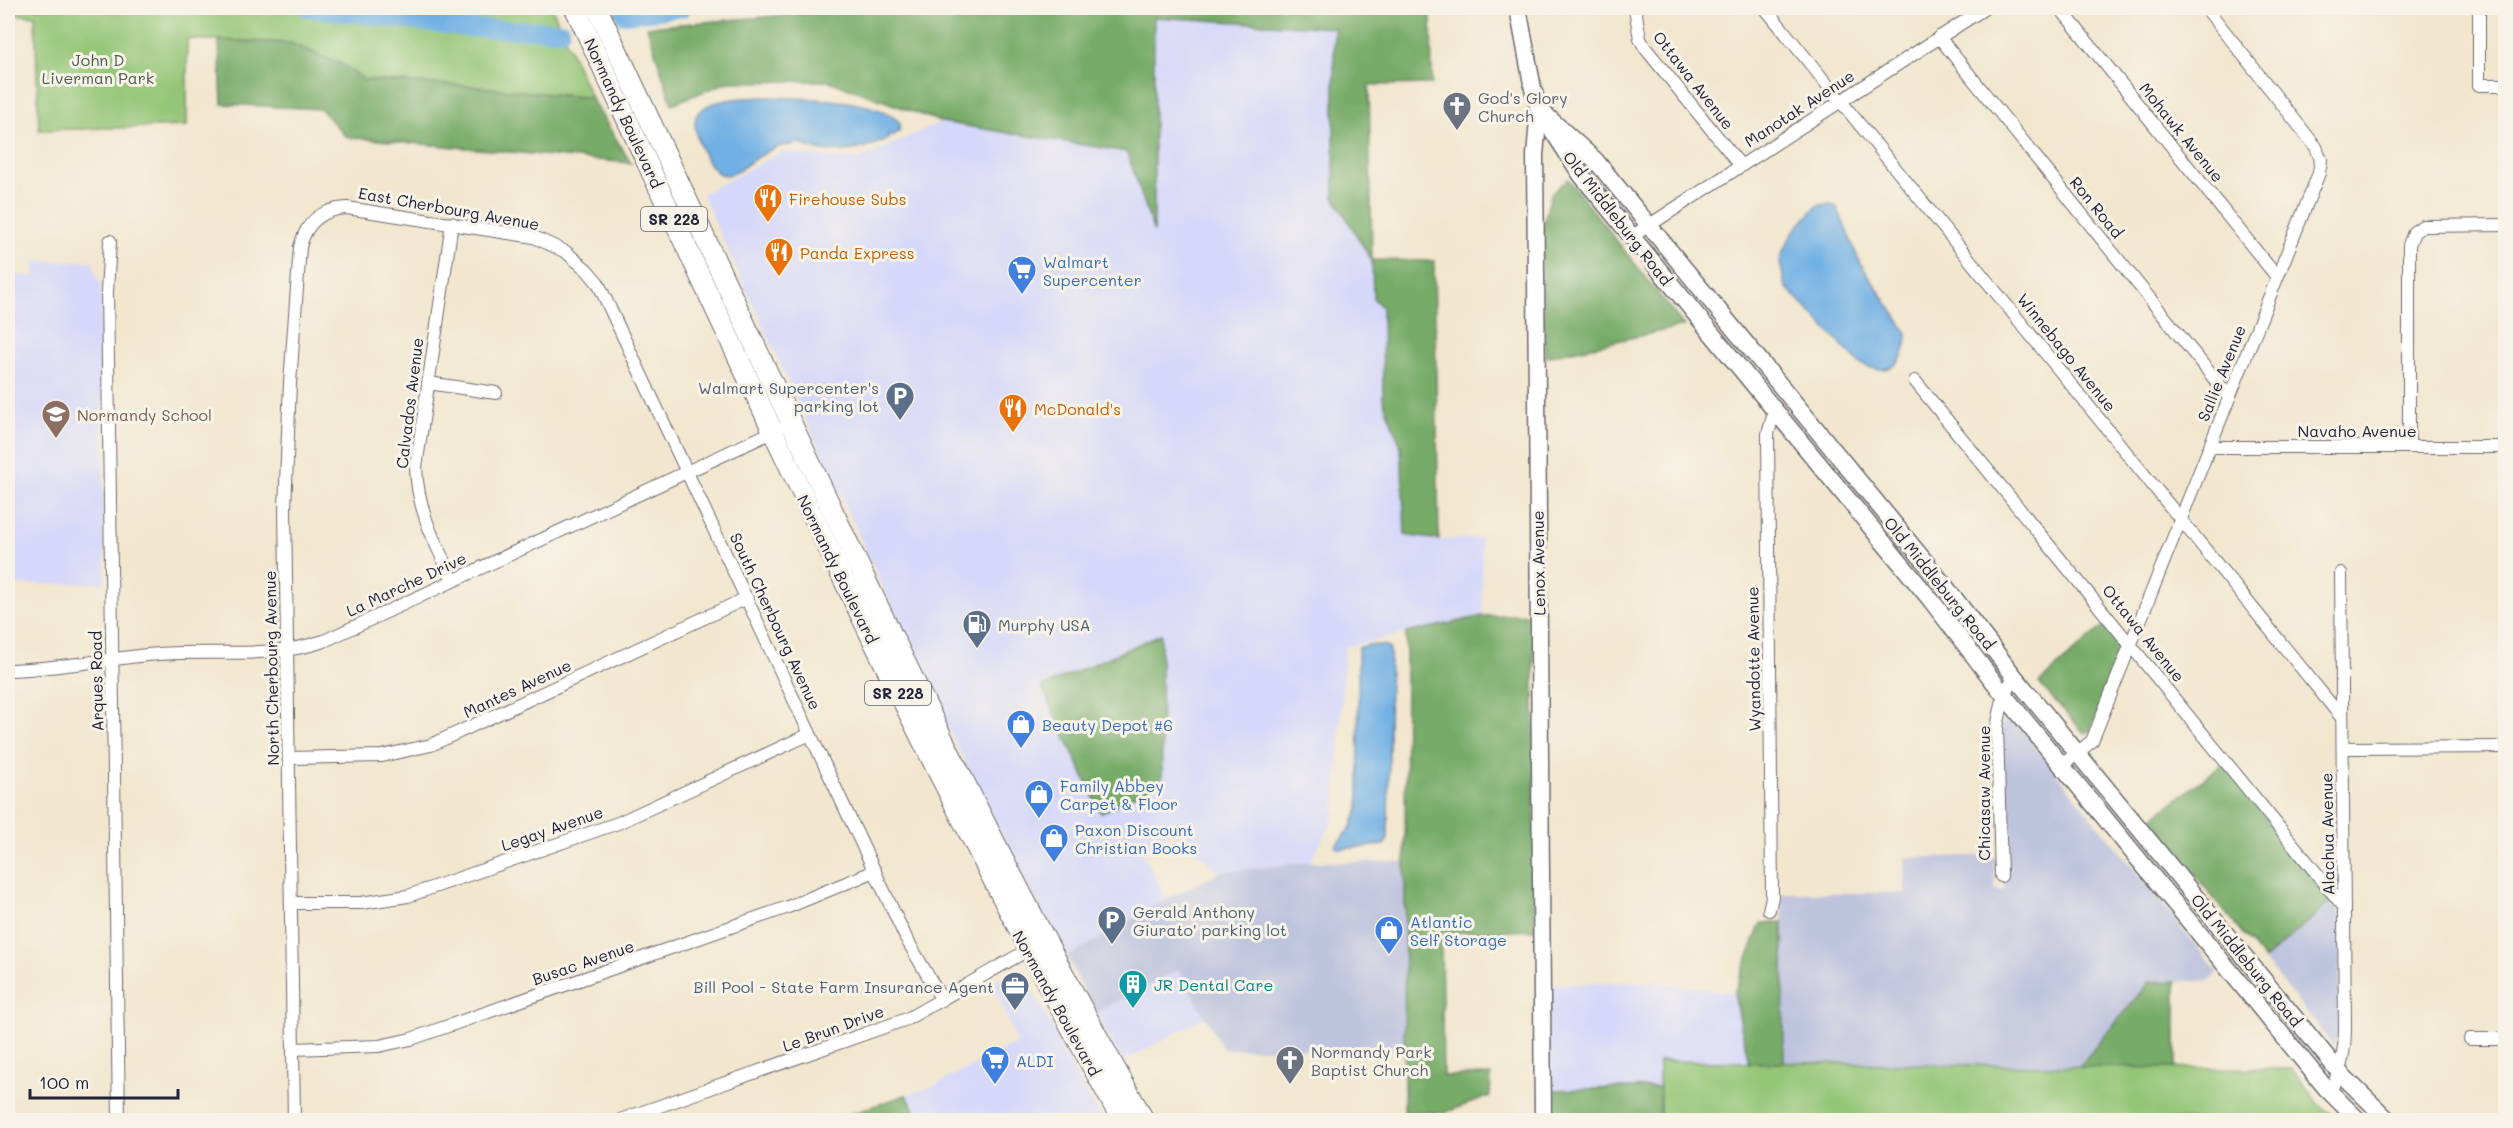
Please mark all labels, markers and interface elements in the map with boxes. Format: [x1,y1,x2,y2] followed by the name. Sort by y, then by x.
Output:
[1649,26,1739,134] street label: Ottawa Avenue
[580,35,668,191] street label: Normandy Boulevard
[42,49,154,88] park label: John D Liverman Park
[1740,65,1858,151] street label: Manotak Avenue
[2135,78,2229,186] street label: Mohawk Avenue
[1478,87,1568,126] place label: God's Glory Church
[1441,90,1473,132] church icon: God's Glory Church
[1559,147,1677,289] street label: Old Middleburg Road
[2066,172,2128,242] street label: Ron Road
[357,182,541,234] street label: East Cherbourg Avenue
[752,182,784,224] restaurant icon: Firehouse Subs
[789,188,907,209] place label: Firehouse Subs
[641,207,707,231] road number: SR 228
[763,236,795,278] restaurant icon: Panda Express
[800,242,915,263] place label: Panda Express
[1043,251,1142,290] place label: Walmart Supercenter
[1006,254,1038,296] supermarket icon: Walmart Supercenter
[2013,289,2121,415] street label: Winnebago Avenue
[2192,322,2250,424] street label: Sallie Avenue
[391,336,427,470] street label: Calvados Avenue
[698,377,879,416] place label: Walmart Supercenter's parking lot
[884,380,916,422] parking icon: Walmart Supercenter's parking lot
[997,392,1029,434] restaurant icon: McDonald's
[40,398,72,440] school or university icon: Normandy School
[1034,398,1121,419] place label: McDonald's
[77,404,212,425] place label: Normandy School
[2297,420,2417,441] street label: Navaho Avenue
[793,491,883,647] street label: Normandy Boulevard
[1527,510,1549,616] street label: Lenox Avenue
[1880,512,2000,654] street label: Old Middleburg Road
[726,529,826,713] street label: South Cherbourg Avenue
[343,547,469,621] street label: La Marche Drive
[259,570,283,766] street label: North Cherbourg Avenue
[2098,580,2190,686] street label: Ottawa Avenue
[1741,586,1765,732] street label: Wyandotte Avenue
[961,608,993,650] fuel station icon: Murphy USA
[998,614,1091,635] place label: Murphy USA
[85,630,107,732] street label: Arques Road
[460,654,574,722] street label: Mantes Avenue
[865,681,931,705] road number: SR 228
[1005,708,1037,750] shop icon: Beauty Depot #6
[1042,714,1173,735] place label: Beauty Depot #6
[1973,725,1994,861] street label: Chicasaw Avenue
[2315,772,2339,896] street label: Alachua Avenue
[1060,775,1178,814] place label: Family Abbey Carpet & Floor
[1023,778,1055,820] shop icon: Family Abbey Carpet & Floor
[498,801,606,855] street label: Legay Avenue
[1075,819,1197,858] place label: Paxon Discount Christian Books
[1038,822,1070,864] shop icon: Paxon Discount Christian Books
[2187,889,2307,1031] street label: Old Middleburg Road
[1133,901,1287,940] place label: Gerald Anthony Giurato' parking lot
[1096,904,1128,946] parking icon: Gerald Anthony Giurato' parking lot
[1410,911,1507,950] place label: Atlantic Self Storage
[1373,914,1405,956] shop icon: Atlantic Self Storage
[1008,927,1106,1079] street label: Normandy Boulevard
[529,935,637,989] street label: Busac Avenue
[1117,968,1149,1010] building icon: JR Dental Care
[999,970,1031,1012] office icon: Bill Pool - State Farm Insurance Agent
[1154,974,1273,995] place label: JR Dental Care
[694,976,994,997] place label: Bill Pool - State Farm Insurance Agent
[779,1000,887,1056] street label: Le Brun Drive
[1311,1041,1432,1080] place label: Normandy Park Baptist Church
[979,1044,1011,1086] supermarket icon: ALDI
[1274,1044,1306,1086] church icon: Normandy Park Baptist Church
[1016,1050,1054,1071] place label: ALDI
[30,1062,178,1100] scale bar
[39,1070,89,1094] text: 100 m

